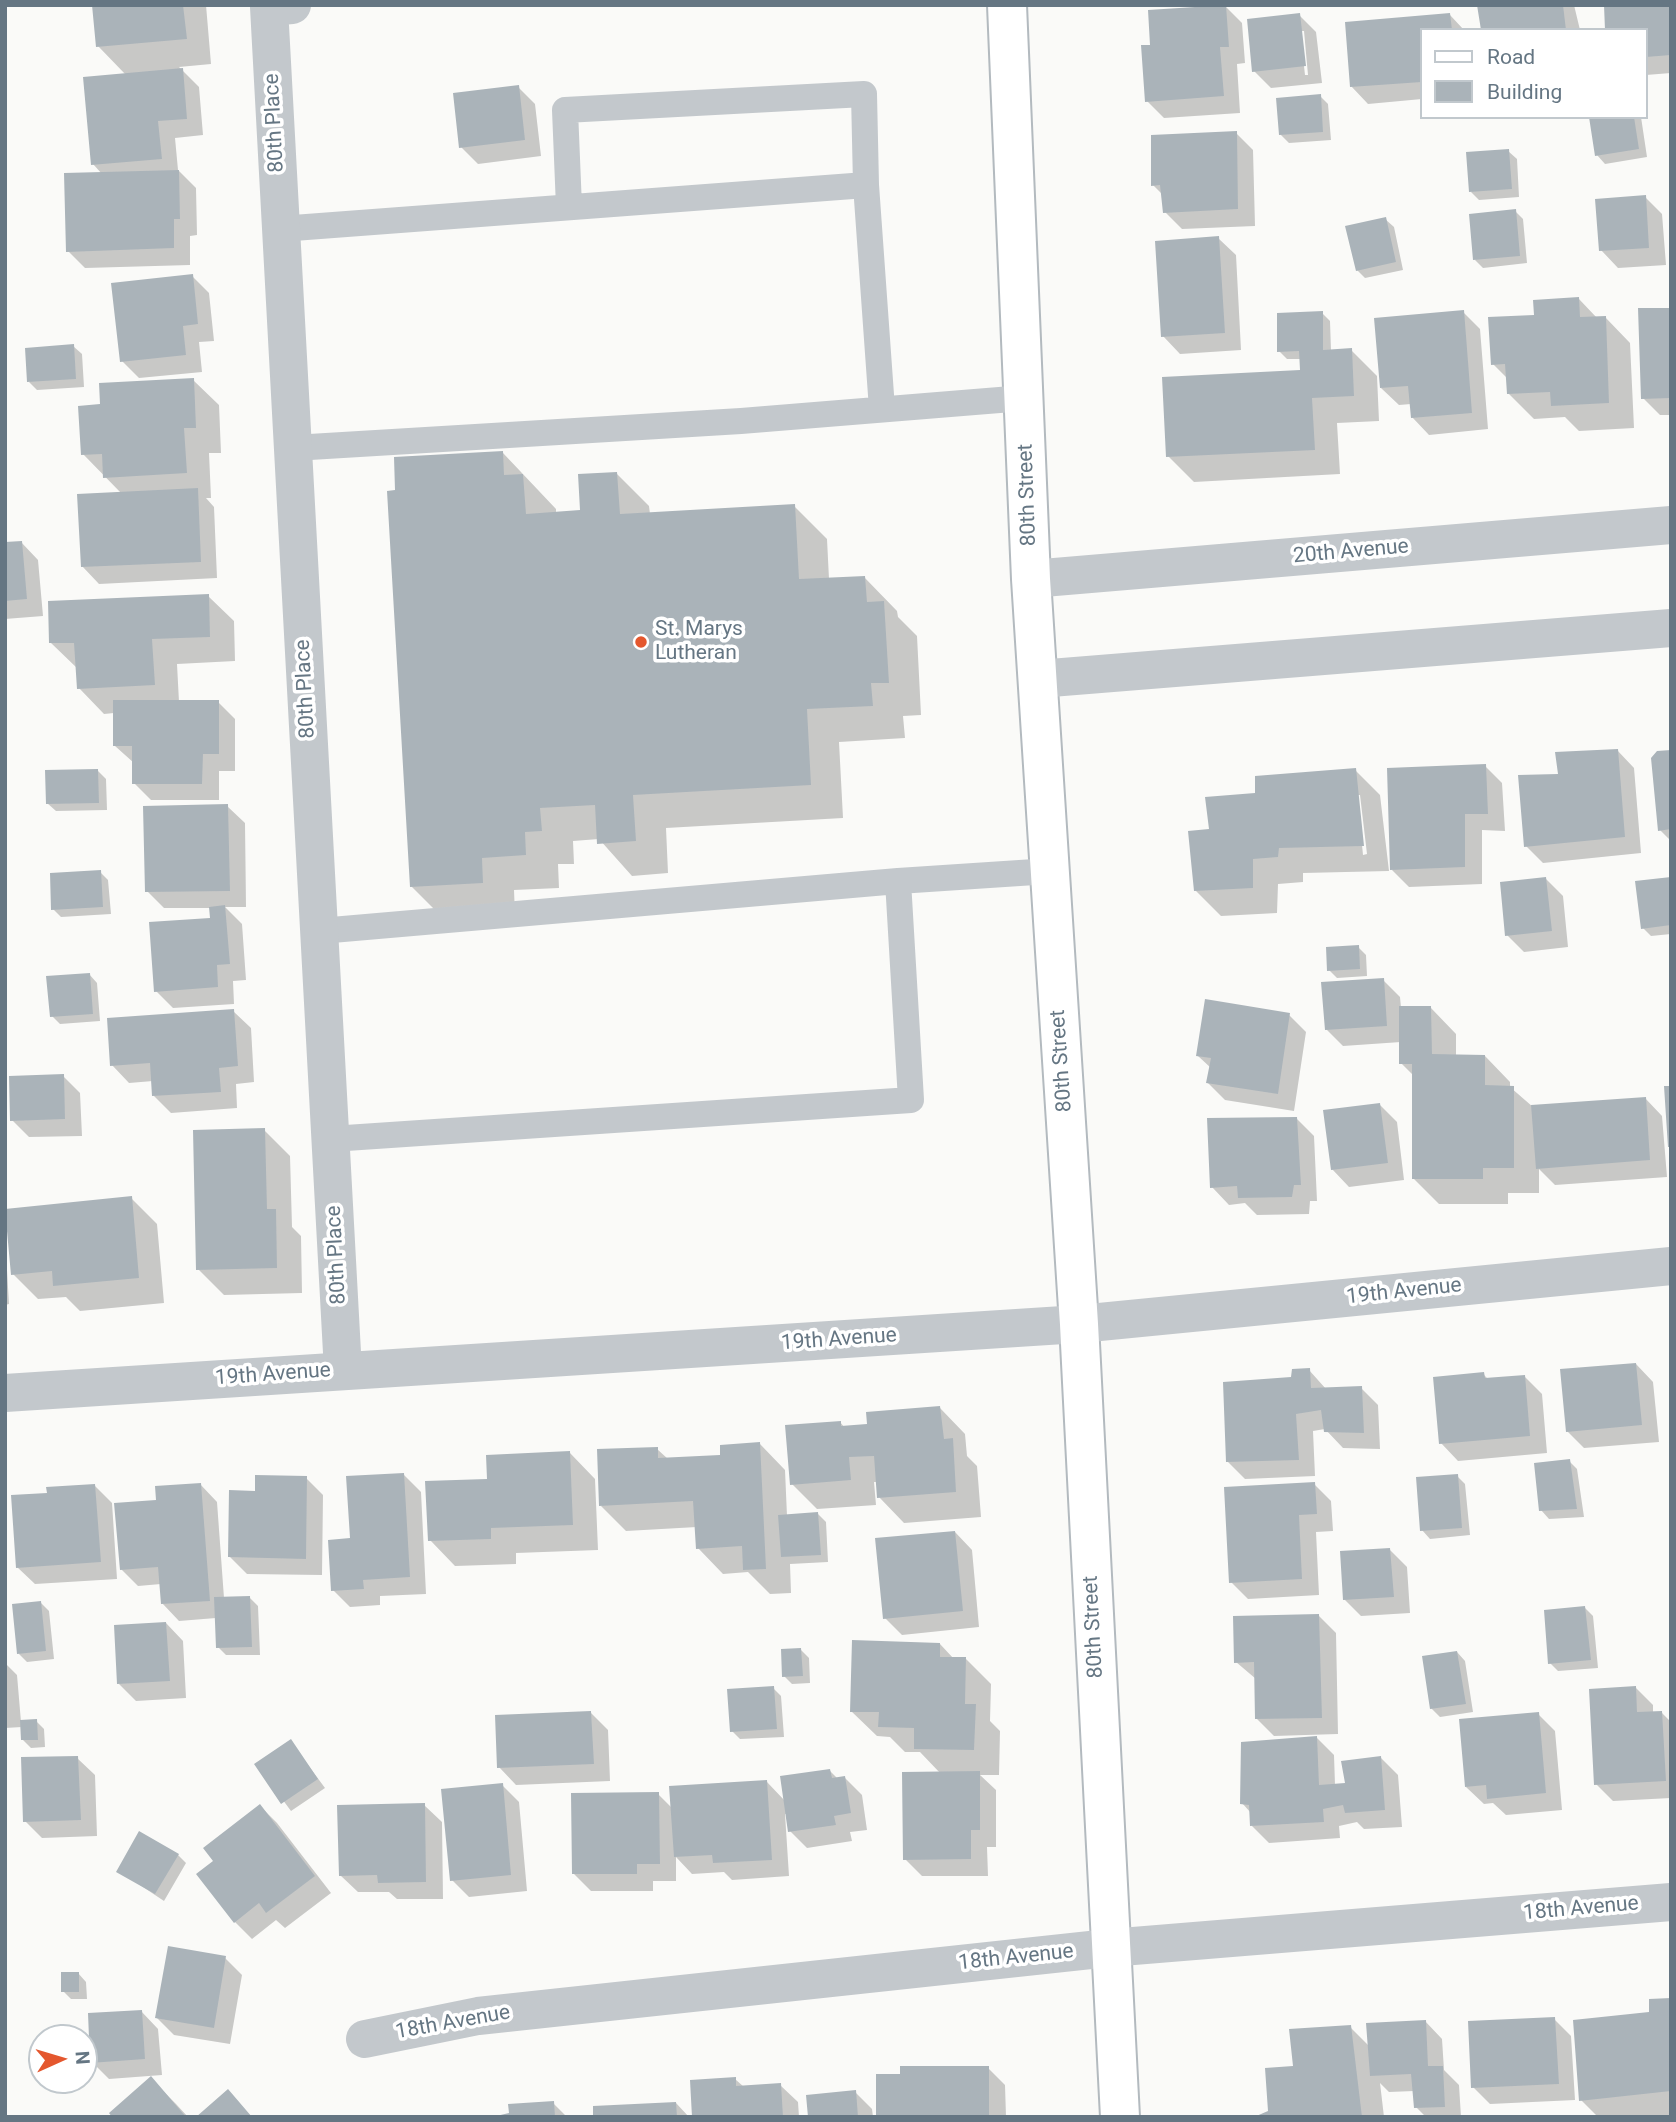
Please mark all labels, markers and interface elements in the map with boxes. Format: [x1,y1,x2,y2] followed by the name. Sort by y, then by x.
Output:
[1420,28,1648,119] legend
[1487,45,1535,69] text: Road
[260,73,290,173] street label: 80th Place
[1487,80,1562,104] text: Building
[1014,443,1042,547] street label: 80th Street
[1292,534,1410,570] street label: 20th Avenue
[655,617,743,667] place label: St. Marys Lutheran
[633,634,649,650] marker: St. Marys Lutheran
[291,639,321,739] street label: 80th Place
[1046,1009,1078,1113] street label: 80th Street
[322,1205,352,1305] street label: 80th Place
[1345,1273,1463,1311] street label: 19th Avenue
[780,1323,898,1357] street label: 19th Avenue
[214,1358,332,1392] street label: 19th Avenue
[1079,1575,1109,1679] street label: 80th Street
[1522,1891,1640,1927] street label: 18th Avenue
[957,1939,1075,1977] street label: 18th Avenue
[394,2001,512,2045] street label: 18th Avenue
[28,2024,98,2094] north arrow
[71,2050,94,2065] text: N

